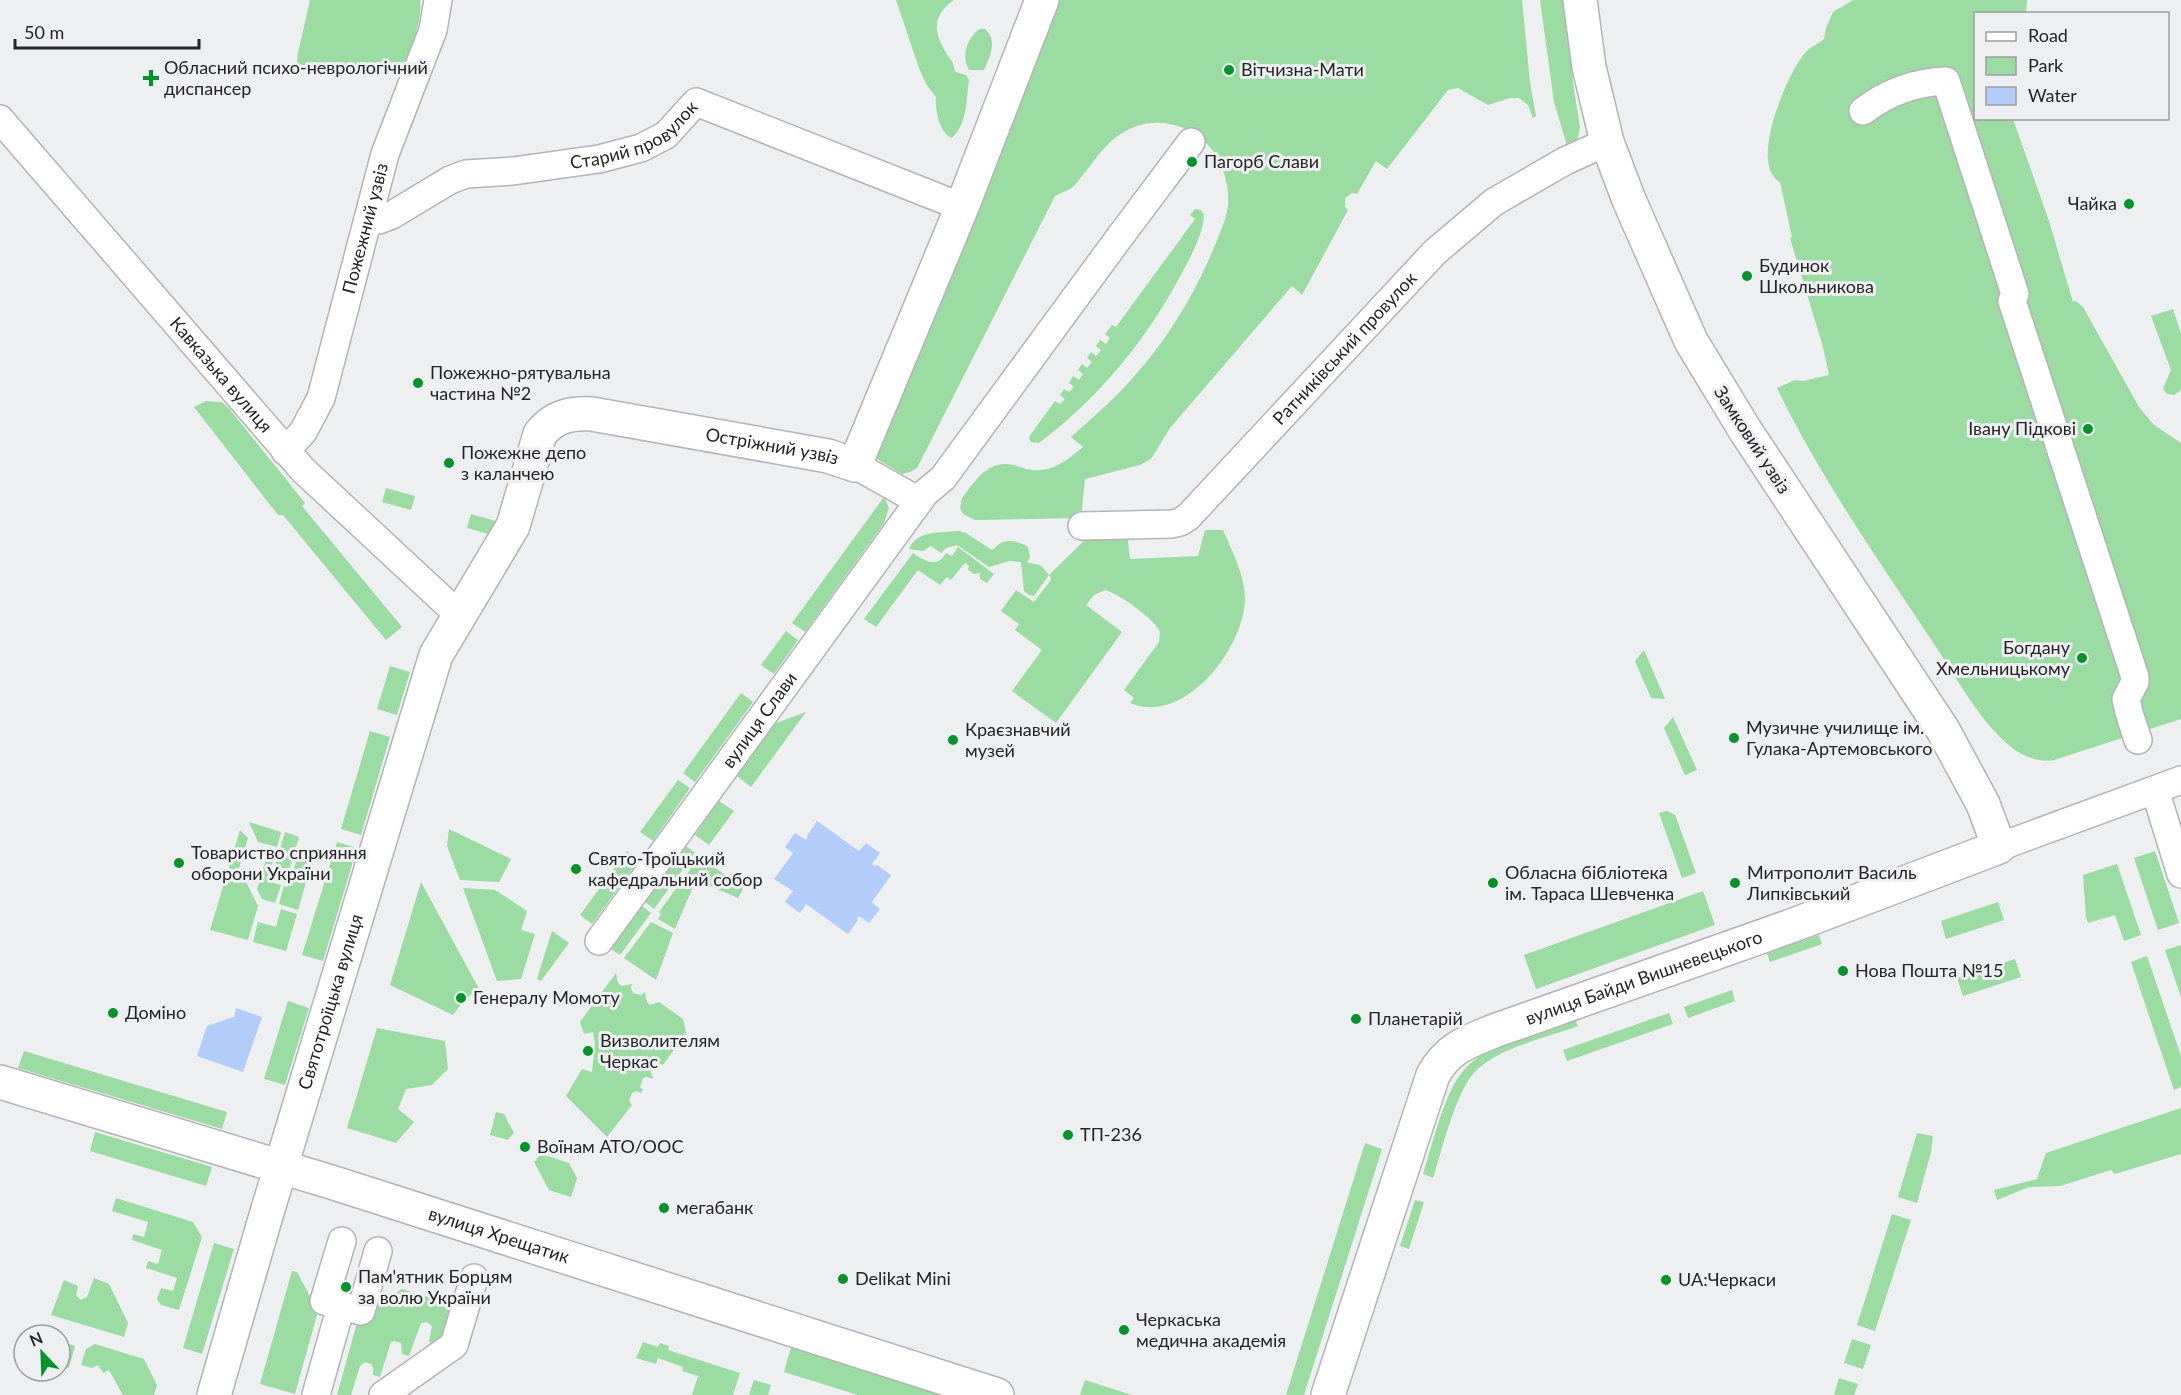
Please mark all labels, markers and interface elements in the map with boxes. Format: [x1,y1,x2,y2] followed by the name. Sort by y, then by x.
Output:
[15,12,200,50] scale bar
[1974,12,2169,120] legend
[24,21,64,43] text: 50 m
[2028,24,2068,46] text: Road
[2028,54,2064,76] text: Park
[164,56,428,99] place label: Обласний психо-неврологічний диспансер
[1241,58,1364,80] place label: Вітчизна-Мати
[1222,63,1236,77] marker: Вітчизна-Мати
[142,69,160,87] marker: Обласний психо-неврологічний диспансер
[2028,84,2077,106] text: Water
[569,95,702,173] street label: Старий провулок
[1204,150,1319,172] place label: Пагорб Слави
[1185,155,1199,169] marker: Пагорб Слави
[337,160,392,296] street label: Пожежний узвіз
[2068,192,2117,214] place label: Чайка
[2122,197,2136,211] marker: Чайка
[1759,254,1874,297] place label: Будинок Школьникова
[1268,266,1421,429] street label: Ратниківський провулок
[1740,269,1754,283] marker: Будинок Школьникова
[166,312,277,436] street label: Кавказька вулиця
[430,361,611,404] place label: Пожежно-рятувальна частина №2
[411,376,425,390] marker: Пожежно-рятувальна частина №2
[1710,381,1796,497] street label: Замковий узвіз
[1968,417,2076,439] place label: Івану Підкові
[704,422,842,469] street label: Остріжний узвіз
[2081,422,2095,436] marker: Івану Підкові
[461,441,586,484] place label: Пожежне депо з каланчею
[442,456,456,470] marker: Пожежне депо з каланчею
[1936,636,2071,679] place label: Богдану Хмельницькому
[2075,651,2089,665] marker: Богдану Хмельницькому
[717,667,801,772] street label: вулиця Слави
[1746,716,1932,759] place label: Музичне училище ім. Гулака-Артемовського
[965,718,1071,761] place label: Краєзнавчий музей
[1727,731,1741,745] marker: Музичне училище ім. Гулака-Артемовського
[946,733,960,747] marker: Краєзнавчий музей
[191,841,367,884] place label: Товариство сприяння оборони України
[588,847,763,890] place label: Свято-Троїцький кафедральний собор
[172,856,186,870] marker: Товариство сприяння оборони України
[1505,861,1674,904] place label: Обласна бібліотека ім. Тараса Шевченка
[1746,861,1917,904] place label: Митрополит Василь Липківський
[569,862,583,876] marker: Свято-Троїцький кафедральний собор
[1486,876,1500,890] marker: Обласна бібліотека ім. Тараса Шевченка
[1728,876,1742,890] marker: Митрополит Василь Липківський
[293,911,367,1092] street label: Святотроїцька вулиця
[1522,925,1765,1029] street label: вулиця Байди Вишневецького
[1855,959,2003,981] place label: Нова Пошта №15
[1836,964,1850,978] marker: Нова Пошта №15
[473,986,620,1008] place label: Генералу Момоту
[454,991,468,1005] marker: Генералу Момоту
[125,1001,186,1023] place label: Доміно
[106,1006,120,1020] marker: Доміно
[1368,1007,1463,1029] place label: Планетарій
[1349,1012,1363,1026] marker: Планетарій
[600,1029,720,1072] place label: Визволителям Черкас
[581,1044,595,1058] marker: Визволителям Черкас
[1080,1123,1142,1145] place label: ТП-236
[1061,1128,1075,1142] marker: ТП-236
[537,1135,683,1157] place label: Воїнам АТО/ООС
[518,1140,532,1154] marker: Воїнам АТО/ООС
[676,1196,754,1218] place label: мегабанк
[657,1201,671,1215] marker: мегабанк
[426,1202,573,1268] street label: вулиця Хрещатик
[358,1265,512,1308] place label: Пам'ятник Борцям за волю України
[855,1267,951,1289] place label: Delikat Mini
[1678,1268,1776,1290] place label: UA:Черкаси
[836,1272,850,1286] marker: Delikat Mini
[1659,1273,1673,1287] marker: UA:Черкаси
[339,1280,353,1294] marker: Пам'ятник Борцям за волю України
[1136,1308,1286,1351] place label: Черкаська медична академія
[12,1323,72,1383] north arrow
[1117,1323,1131,1337] marker: Черкаська медична академія
[27,1328,45,1350] text: N

